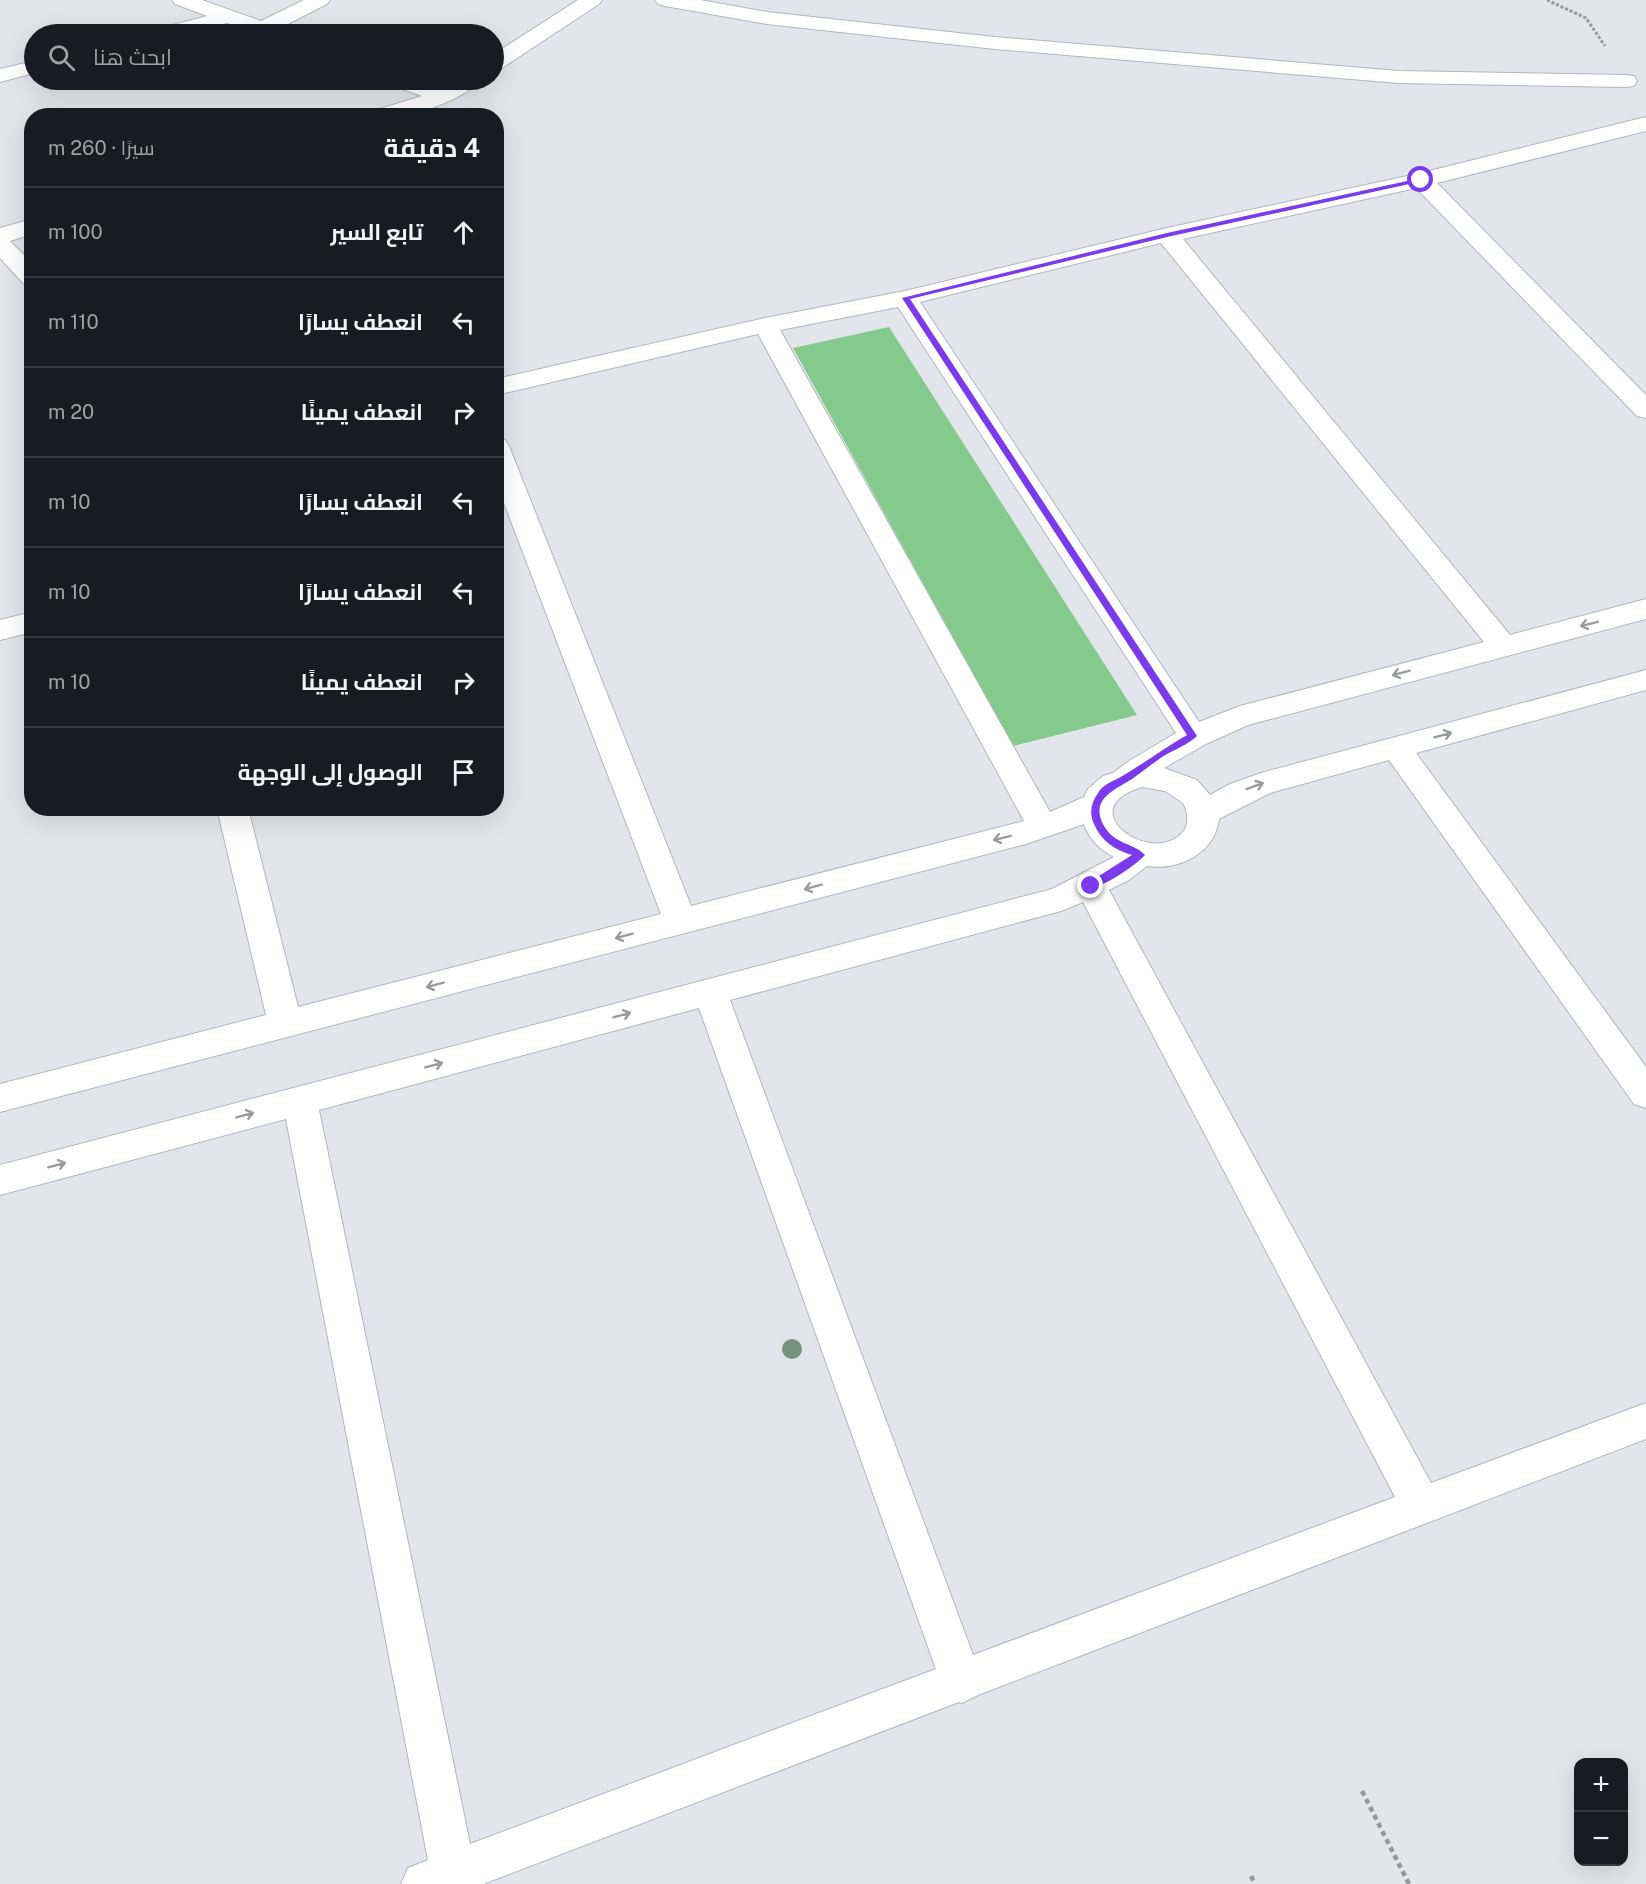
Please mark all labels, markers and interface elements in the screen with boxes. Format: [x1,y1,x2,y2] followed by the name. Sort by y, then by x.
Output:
[24,24,504,90] search box
[45,41,78,74] icon: search
[93,44,172,70] text: ابحث هنا
[384,132,480,163] text: 4 دقيقة
[48,136,155,160] text: سيرًا · 260 m
[1407,166,1433,192] route start
[447,216,480,249] icon: ahead
[331,219,423,245] text: تابع السير
[48,220,103,244] text: 100 m
[447,306,480,339] icon: left
[298,309,423,335] text: انعطف يسارًا
[48,310,99,334] text: 110 m
[447,396,480,429] icon: right
[301,399,423,425] text: انعطف يمينًا
[48,400,94,424] text: 20 m
[447,486,480,519] icon: left
[298,489,423,515] text: انعطف يسارًا
[48,490,91,514] text: 10 m
[447,576,480,609] icon: left
[298,579,423,605] text: انعطف يسارًا
[48,580,91,604] text: 10 m
[1580,619,1599,630] one-way arrow
[447,666,480,699] icon: right
[1392,668,1411,680] one-way arrow
[301,669,423,695] text: انعطف يمينًا
[48,670,91,694] text: 10 m
[1434,729,1453,741] one-way arrow
[447,756,480,789] icon: arrive
[238,759,423,785] text: الوصول إلى الوجهة
[1245,780,1264,791] one-way arrow
[992,832,1011,844] one-way arrow
[1077,872,1103,898] route end
[804,881,823,893] one-way arrow
[615,930,634,942] one-way arrow
[426,980,445,991] one-way arrow
[612,1009,631,1021] one-way arrow
[424,1059,443,1071] one-way arrow
[235,1109,254,1120] one-way arrow
[47,1159,66,1170] one-way arrow
[1574,1758,1628,1866] map controls
[1574,1758,1628,1812] button: +
[1574,1812,1628,1866] button: −

